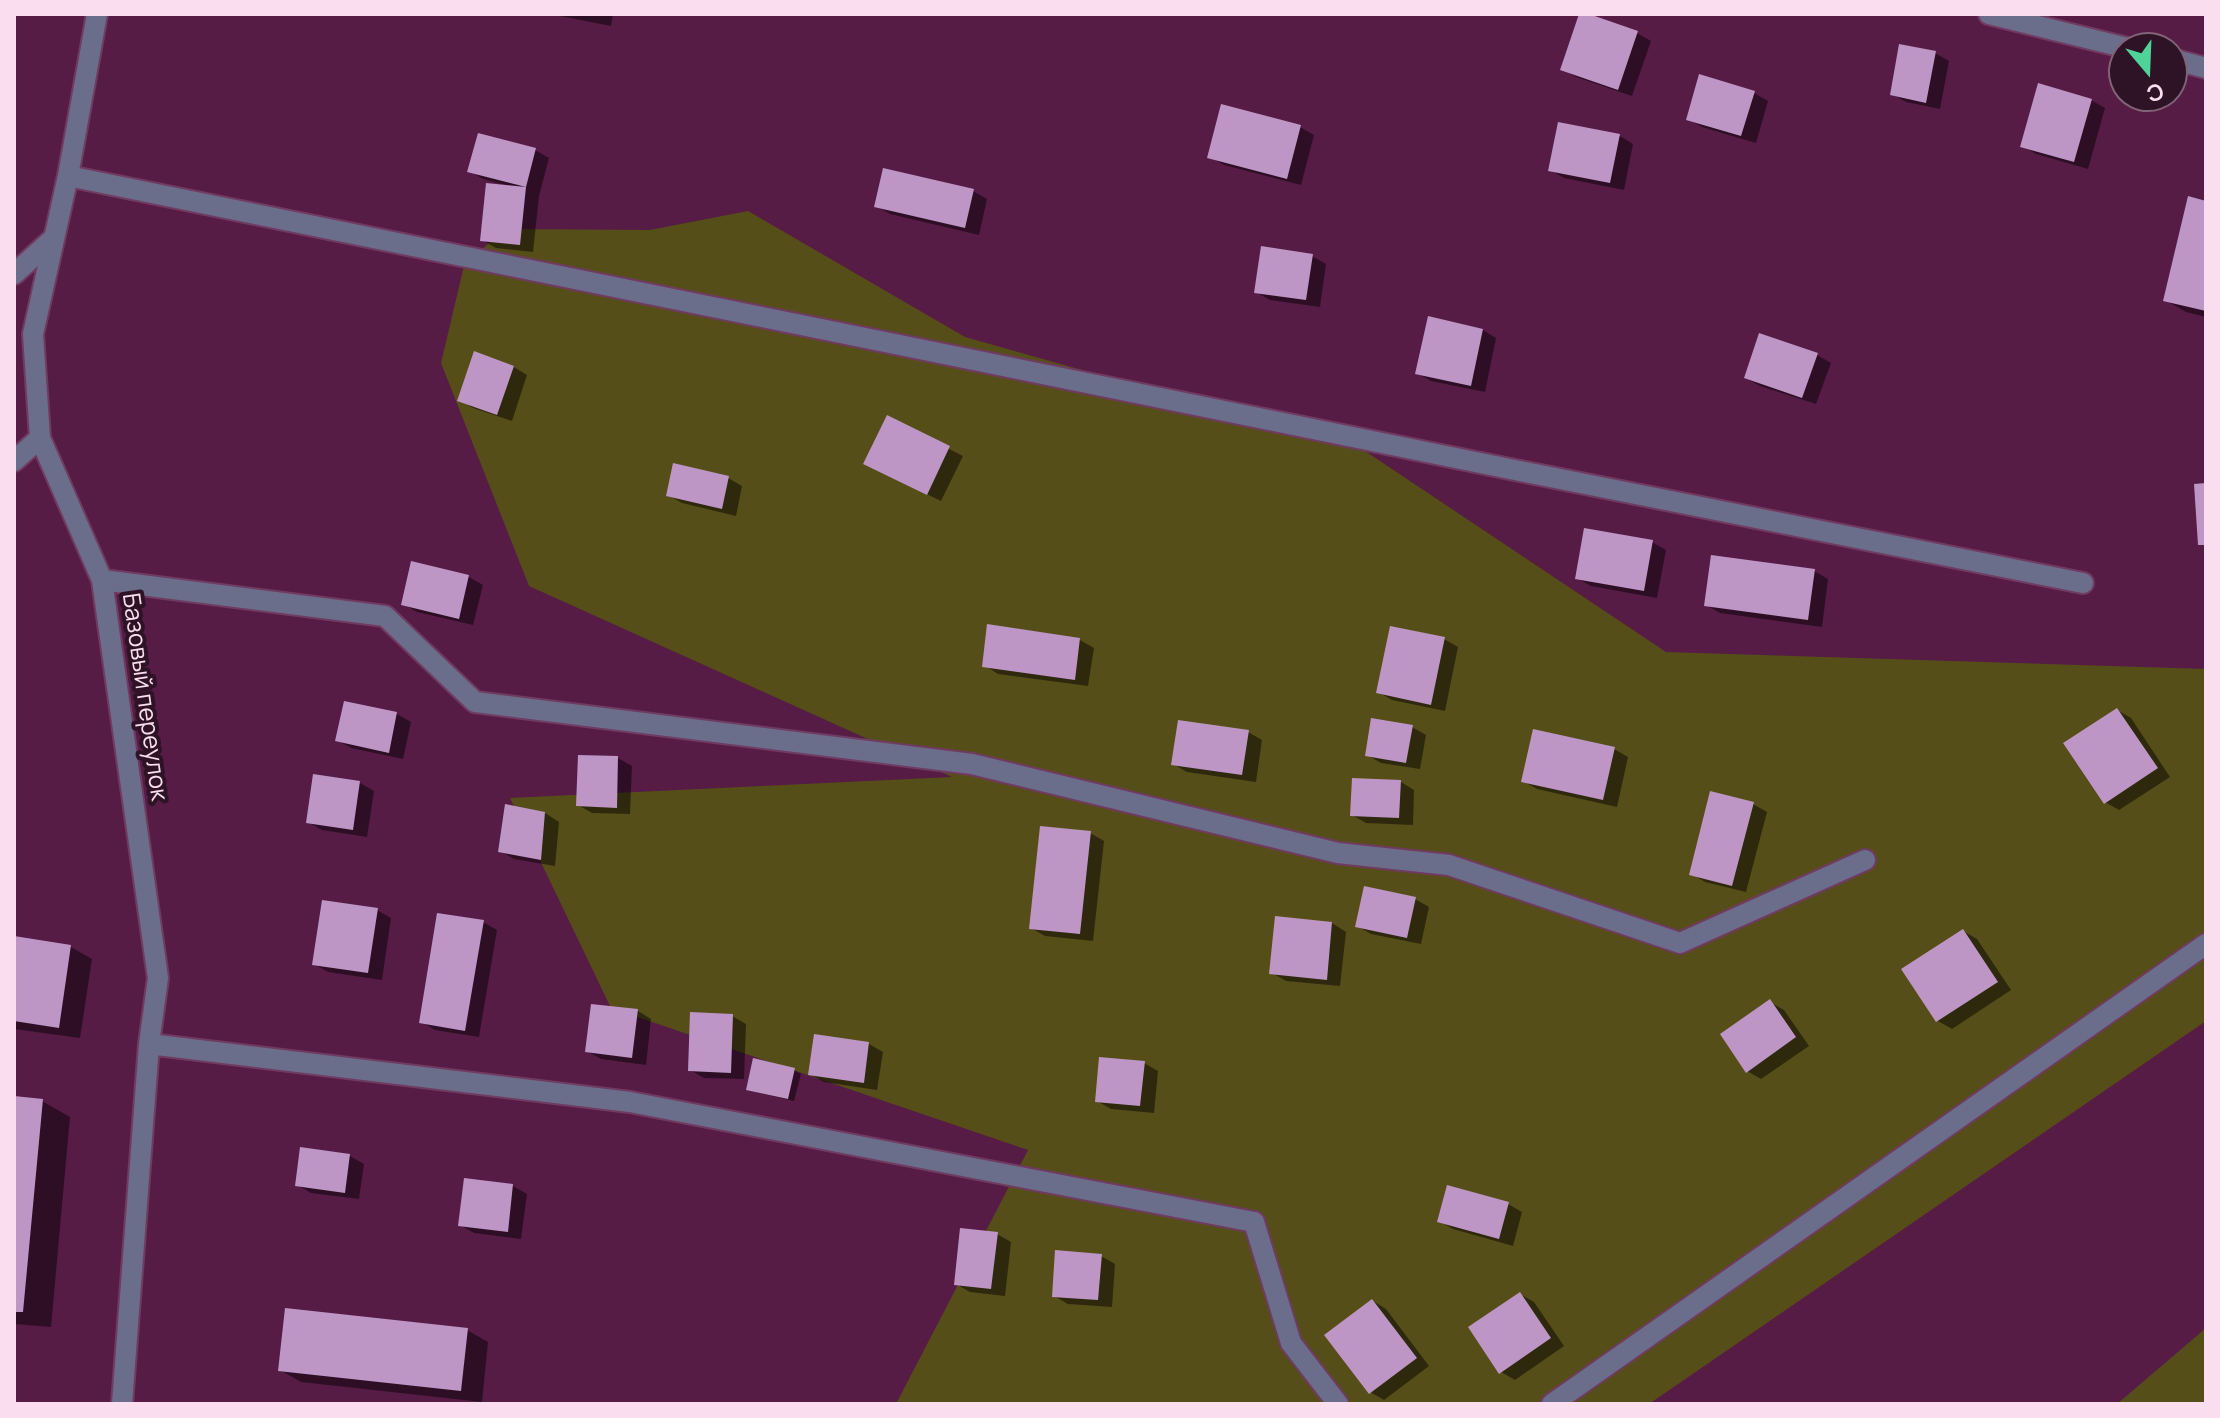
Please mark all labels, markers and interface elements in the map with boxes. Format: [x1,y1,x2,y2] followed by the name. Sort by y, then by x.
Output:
[2108,32,2188,112] north arrow
[2143,76,2168,110] text: С
[115,591,173,803] street label: Базовый переулок

